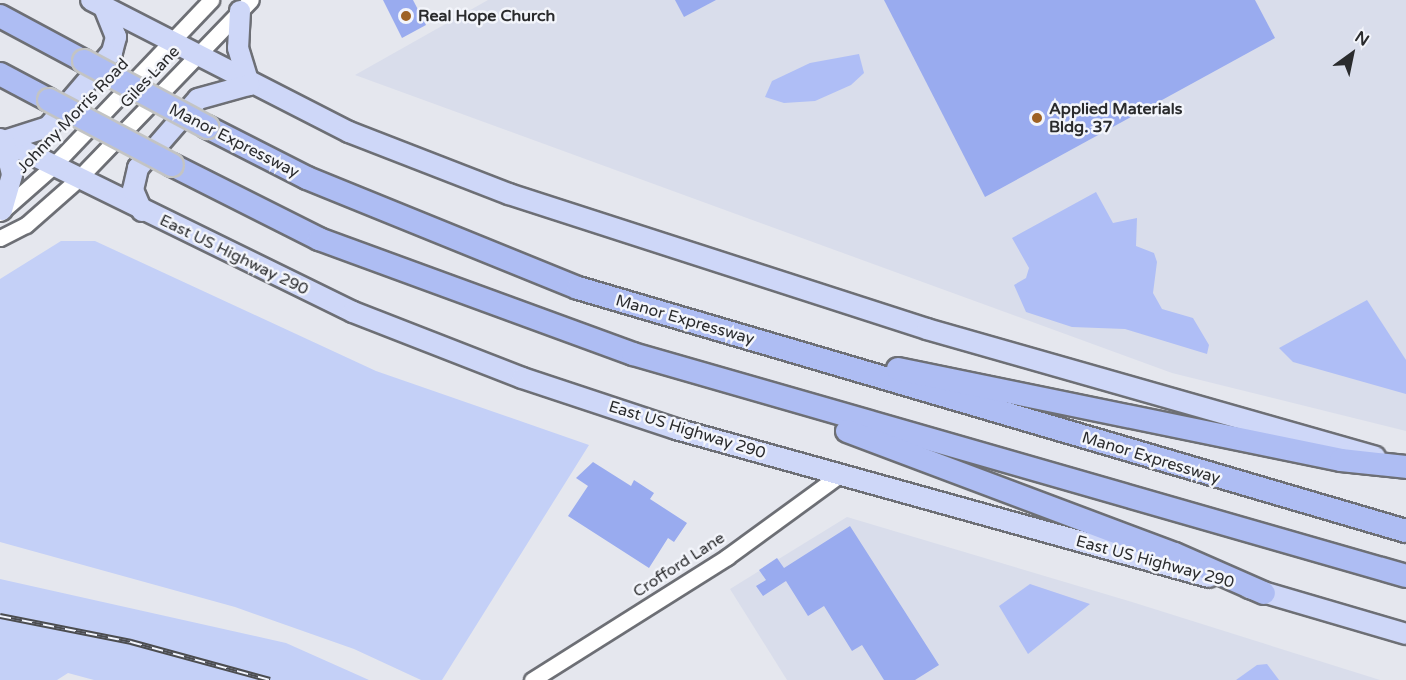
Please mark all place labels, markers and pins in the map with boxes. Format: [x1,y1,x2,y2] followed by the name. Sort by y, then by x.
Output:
[418,6,555,26] place label: Real Hope Church
[399,9,413,23] marker: Real Hope Church
[1049,99,1182,137] place label: Applied Materials Bldg. 37
[1030,111,1044,125] marker: Applied Materials Bldg. 37

